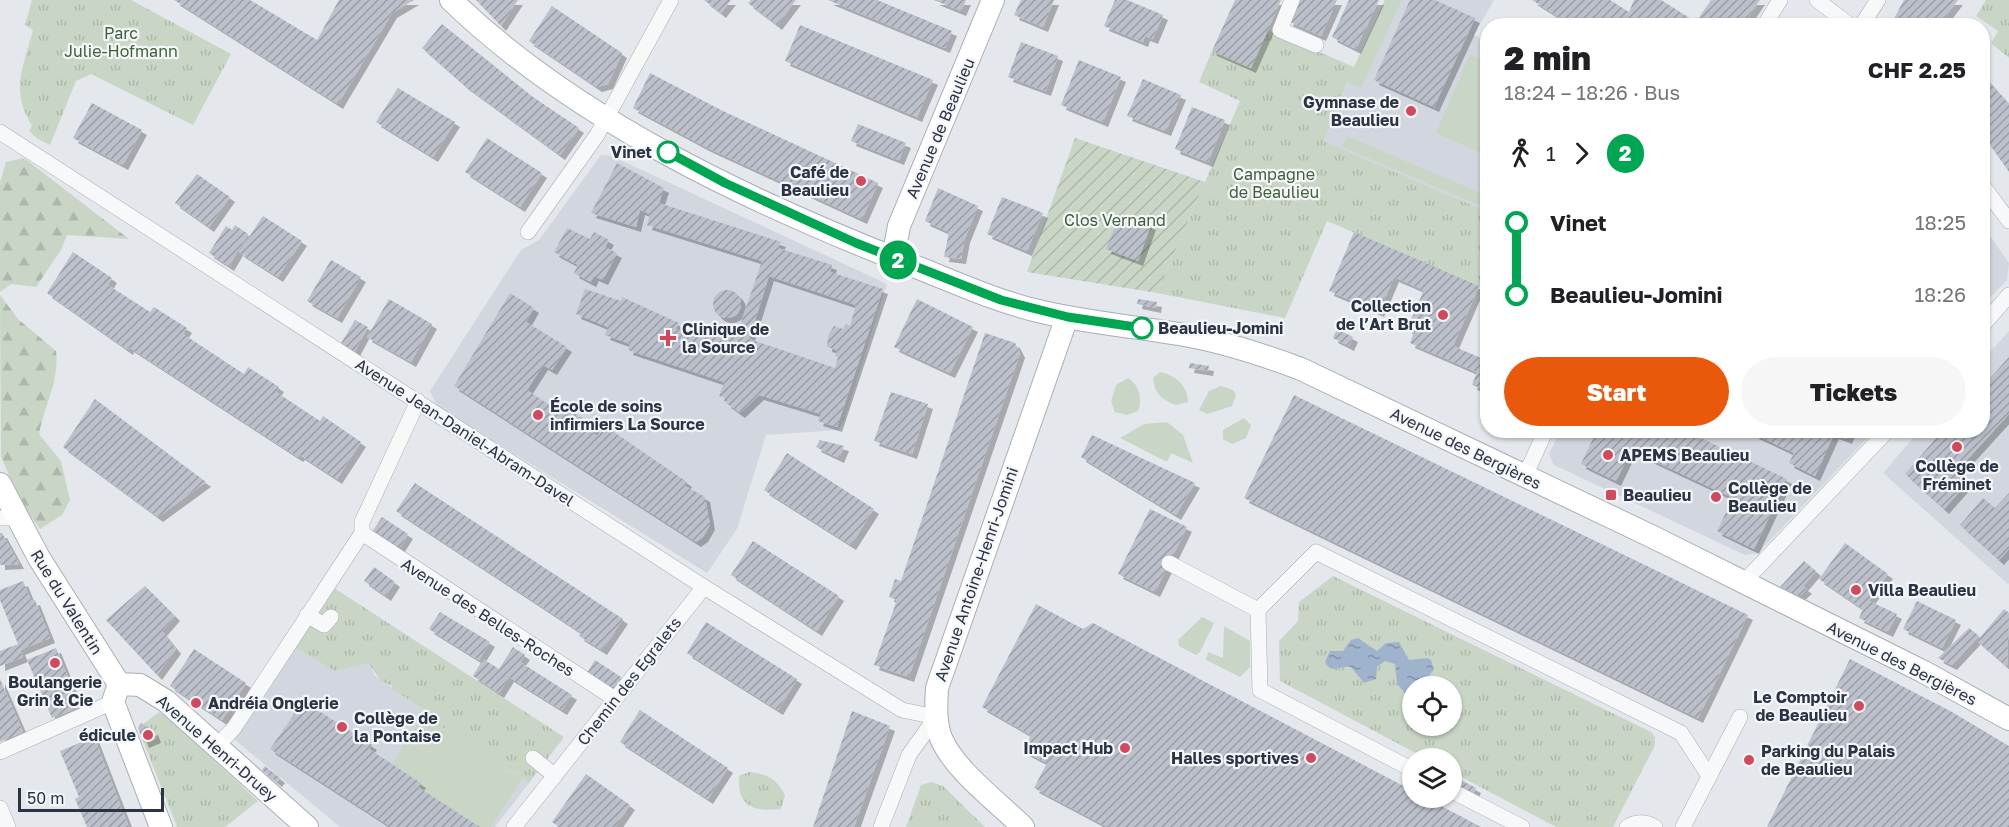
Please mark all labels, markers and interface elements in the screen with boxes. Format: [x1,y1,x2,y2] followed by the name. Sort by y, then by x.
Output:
[64,23,178,61] park label: Parc Julie-Hofmann
[1504,38,1591,77] text: 2 min
[901,55,979,201] street label: Avenue de Beaulieu
[1868,56,1966,83] text: CHF 2.25
[1504,80,1680,104] text: 18:24 – 18:26 · Bus
[1303,92,1399,130] place label: Gymnase de Beaulieu
[1404,104,1418,118] marker: Gymnase de Beaulieu
[1504,137,1537,170] icon: walk
[1565,137,1598,170] icon: forward
[1619,140,1632,166] text: 2
[657,141,679,163] marker: Vinet
[1546,141,1556,165] text: 1
[611,142,652,162] place label: Vinet
[781,162,849,200] place label: Café de Beaulieu
[1229,164,1319,202] park label: Campagne de Beaulieu
[854,174,868,188] marker: Café de Beaulieu
[1550,209,1607,236] text: Vinet
[1064,210,1166,230] park label: Clos Vernand
[1915,210,1966,234] text: 18:25
[878,240,918,280] line badge: 2
[892,247,904,273] text: 2
[1550,281,1723,308] text: Beaulieu-Jomini
[1914,282,1966,306] text: 18:26
[1336,296,1431,334] place label: Collection de l’Art Brut
[1436,308,1450,322] marker: Collection de l’Art Brut
[1131,317,1153,339] marker: Beaulieu-Jomini
[1158,318,1283,338] place label: Beaulieu-Jomini
[682,319,769,357] place label: Clinique de la Source
[659,329,677,347] marker: Clinique de la Source
[352,354,578,510] street label: Avenue Jean-Daniel-Abram-Davel
[1504,357,1729,426] button: Start
[1741,357,1966,426] button: Tickets
[550,396,705,434] place label: École de soins infirmiers La Source
[1387,403,1545,493] street label: Avenue des Bergières
[531,408,545,422] marker: École de soins infirmiers La Source
[1950,440,1964,454] marker: Collège de Fréminet
[1620,445,1749,465] place label: APEMS Beaulieu
[1601,448,1615,462] marker: APEMS Beaulieu
[1915,456,1999,494] place label: Collège de Fréminet
[930,464,1022,684] street label: Avenue Antoine-Henri-Jomini
[1728,478,1812,516] place label: Collège de Beaulieu
[1623,485,1691,505] place label: Beaulieu
[1604,488,1618,502] marker: Beaulieu
[1709,490,1723,504] marker: Collège de Beaulieu
[27,546,107,658] street label: Rue du Valentin
[398,553,578,681] street label: Avenue des Belles-Roches
[1868,580,1976,600] place label: Villa Beaulieu
[1849,583,1863,597] marker: Villa Beaulieu
[573,613,685,749] street label: Chemin des Egralets
[1824,617,1980,709] street label: Avenue des Bergières
[48,656,62,670] marker: Boulangerie Grin & Cie
[8,672,102,710] place label: Boulangerie Grin & Cie
[1402,676,1462,808] map controls
[1402,676,1462,736] button: locate
[1753,687,1847,725] place label: Le Comptoir de Beaulieu
[153,690,281,806] street label: Avenue Henri-Druey
[208,693,339,713] place label: Andréia Onglerie
[189,696,203,710] marker: Andréia Onglerie
[1852,699,1866,713] marker: Le Comptoir de Beaulieu
[354,708,441,746] place label: Collège de la Pontaise
[335,720,349,734] marker: Collège de la Pontaise
[79,725,136,745] place label: édicule
[141,728,155,742] marker: édicule
[1023,738,1113,758] place label: Impact Hub
[1118,741,1132,755] marker: Impact Hub
[1761,741,1895,779] place label: Parking du Palais de Beaulieu
[1171,748,1299,768] place label: Halles sportives
[1402,748,1462,808] button: layers
[1304,751,1318,765] marker: Halles sportives
[1742,753,1756,767] marker: Parking du Palais de Beaulieu
[18,785,164,812] scale bar
[27,788,64,808] text: 50 m

